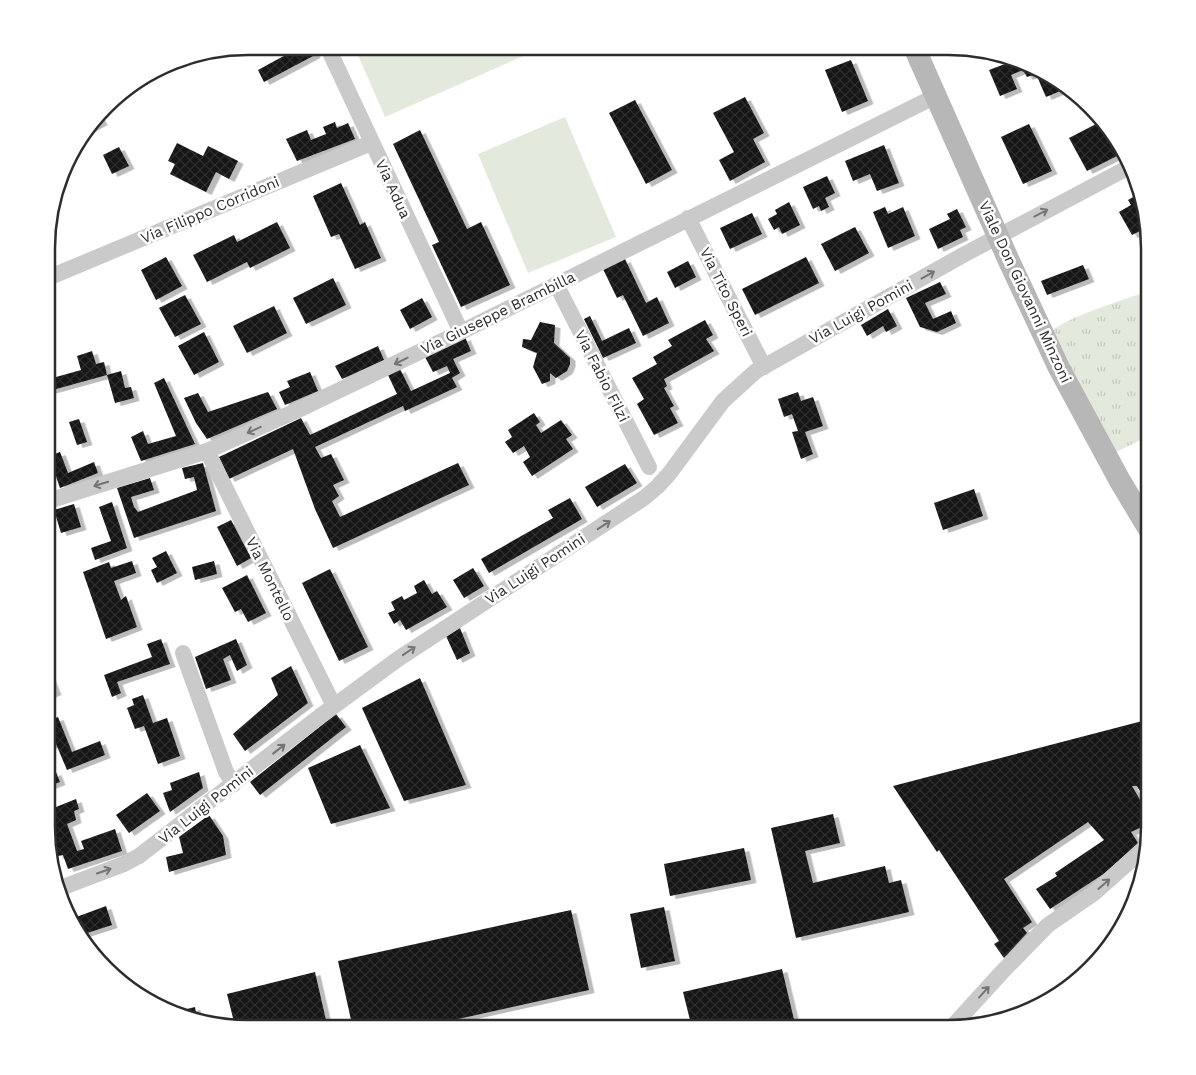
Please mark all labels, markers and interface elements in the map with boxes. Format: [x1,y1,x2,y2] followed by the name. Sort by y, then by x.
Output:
[371,157,415,222] street label: Via Adua
[138,173,282,247] street label: Via Filippo Corridoni
[975,198,1075,386] street label: Viale Don Giovanni Minzoni
[1033,208,1048,217] one-way arrow
[696,244,756,340] street label: Via Tito Speri
[418,267,579,358] street label: Via Giuseppe Brambilla
[921,269,935,279] one-way arrow
[806,276,916,348] street label: Via Luigi Pomini
[571,327,633,425] street label: Via Fabio Filzi
[394,356,409,366] one-way arrow
[247,425,262,435] one-way arrow
[94,480,110,490] one-way arrow
[596,519,610,529] one-way arrow
[482,530,588,608] street label: Via Luigi Pomini
[242,534,298,624] street label: Via Montello
[402,646,416,656] one-way arrow
[272,743,285,754] one-way arrow
[155,762,257,848] street label: Via Luigi Pomini
[95,866,111,876] one-way arrow
[1098,879,1111,890] one-way arrow
[978,986,990,999] one-way arrow

